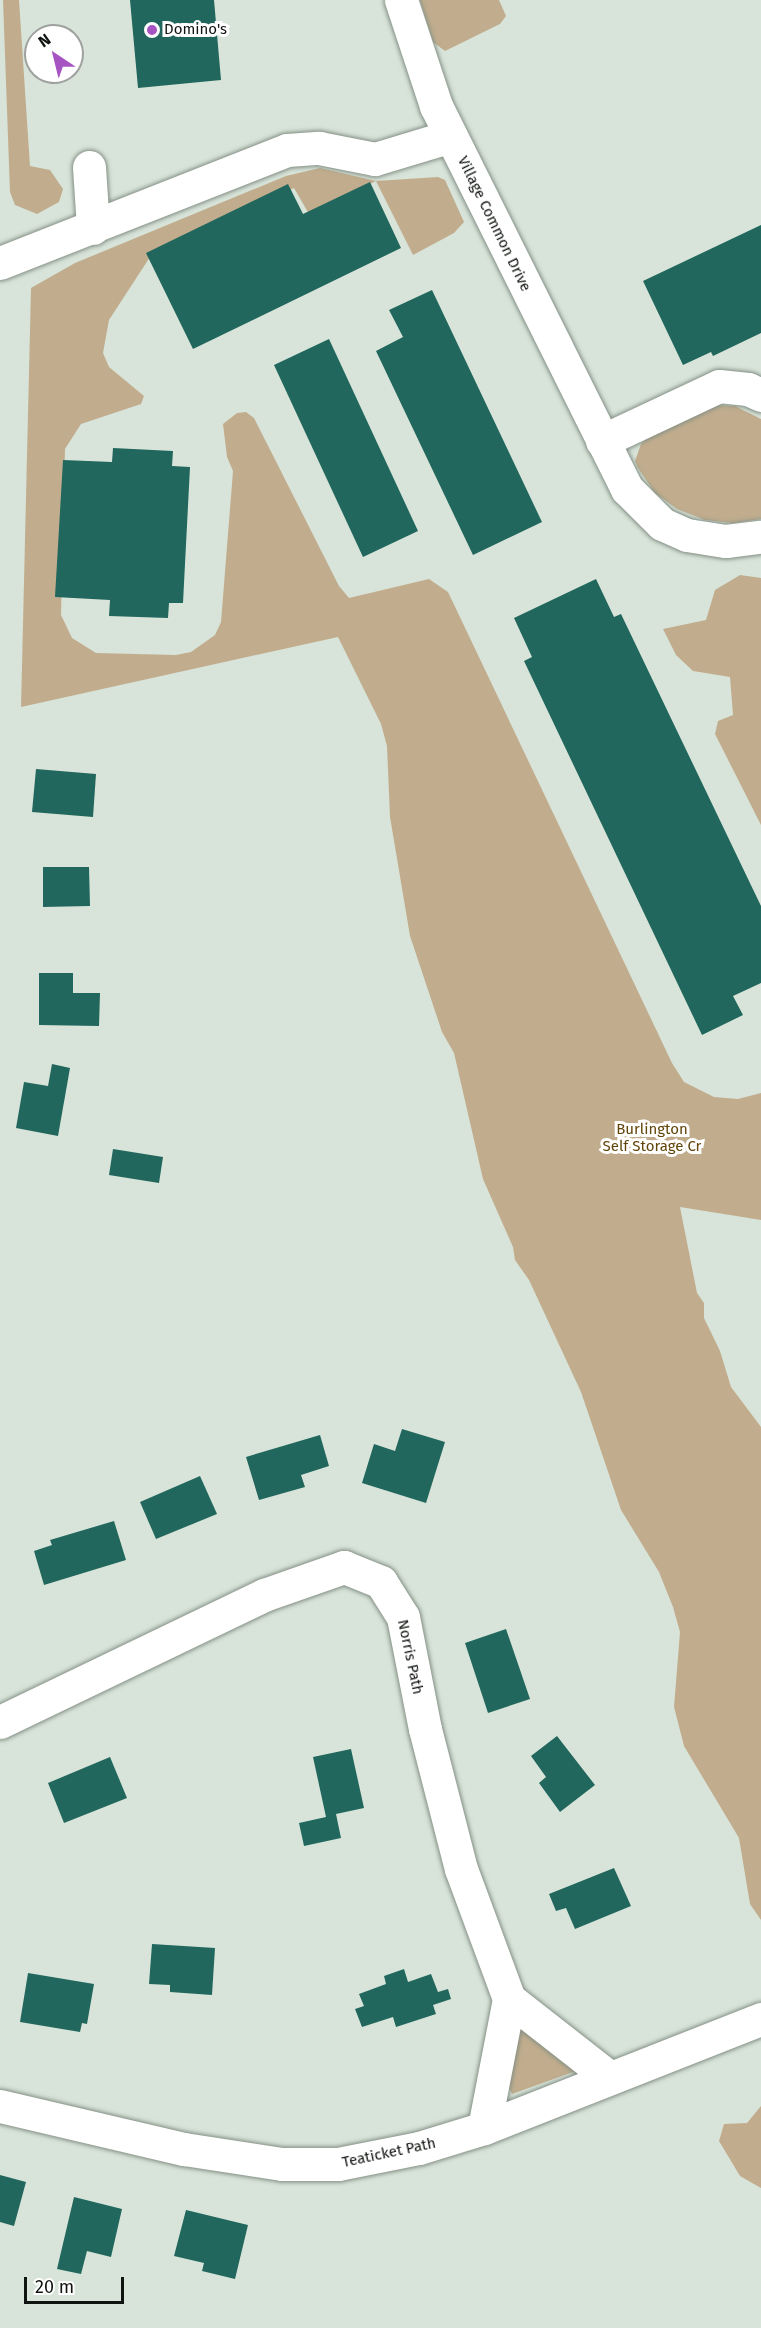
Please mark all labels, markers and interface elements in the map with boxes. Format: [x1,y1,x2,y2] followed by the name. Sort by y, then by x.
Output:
[164,21,227,39] place label: Domino's
[145,23,159,37] marker: Domino's
[24,24,84,84] north arrow
[35,30,54,51] text: N
[453,153,535,295] street label: Village Common Drive
[603,1120,701,1155] park label: Burlington Self Storage Cr
[393,1618,427,1696] street label: Norris Path
[341,2134,437,2172] street label: Teaticket Path
[27,2265,128,2303] scale bar
[35,2276,74,2298] text: 20 m

